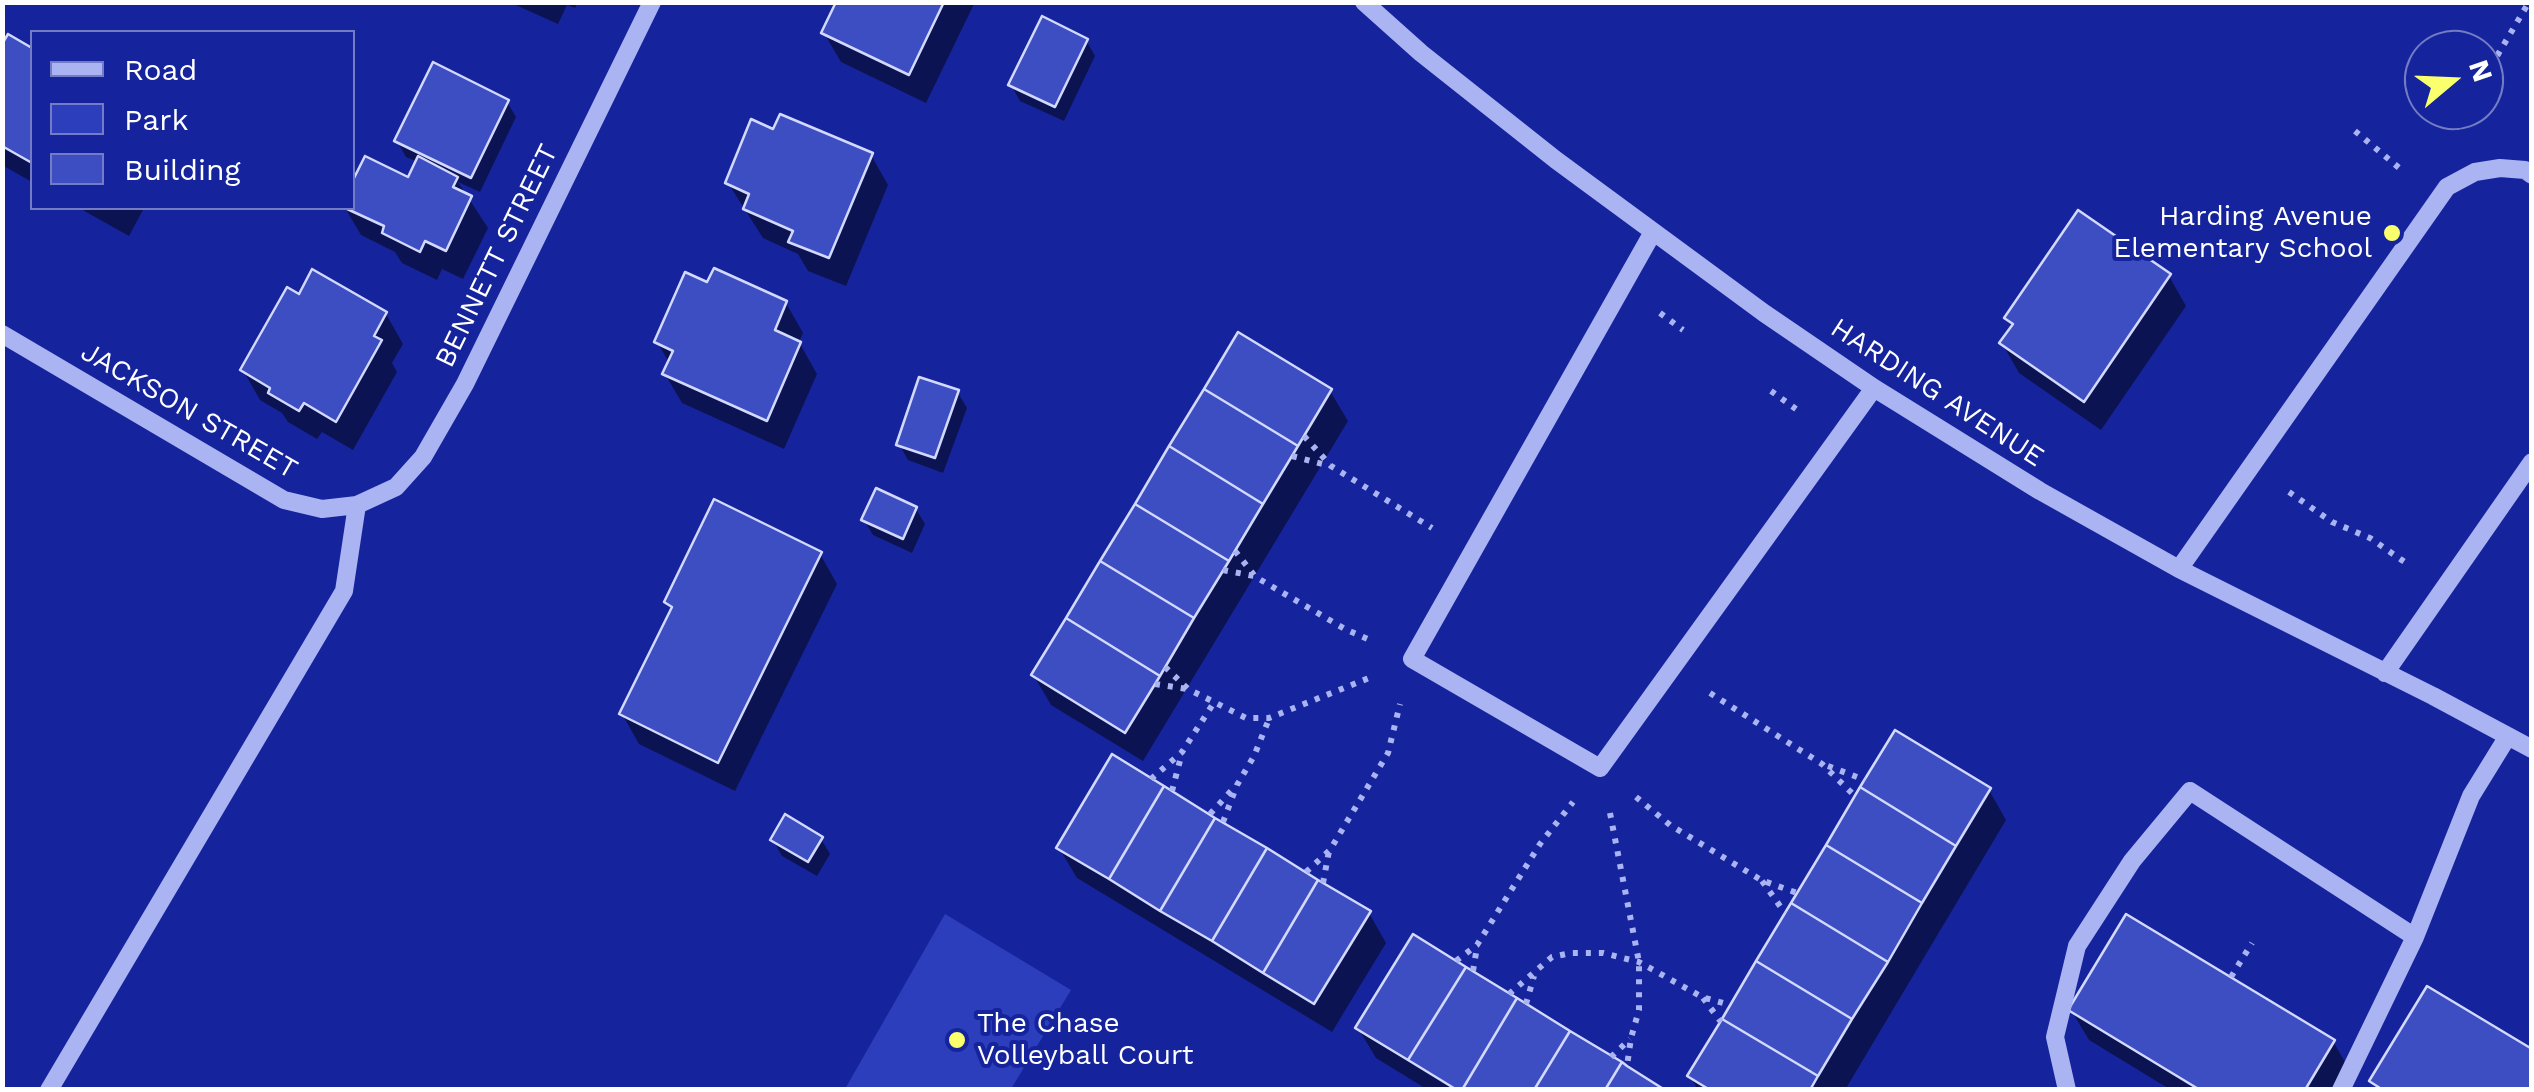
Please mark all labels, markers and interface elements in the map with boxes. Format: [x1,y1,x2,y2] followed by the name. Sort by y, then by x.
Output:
[30,30,355,210] legend
[2404,30,2504,130] north arrow
[124,52,197,87] text: Road
[2462,56,2500,86] text: N
[124,102,189,137] text: Park
[428,139,566,373] street label: BENNETT STREET
[124,152,241,187] text: Building
[2113,200,2372,266] place label: Harding Avenue Elementary School
[2381,222,2403,244] marker: Harding Avenue Elementary School
[1824,311,2050,475] street label: HARDING AVENUE
[75,335,303,487] street label: JACKSON STREET
[977,1007,1193,1073] place label: The Chase Volleyball Court
[946,1029,968,1051] marker: The Chase Volleyball Court

